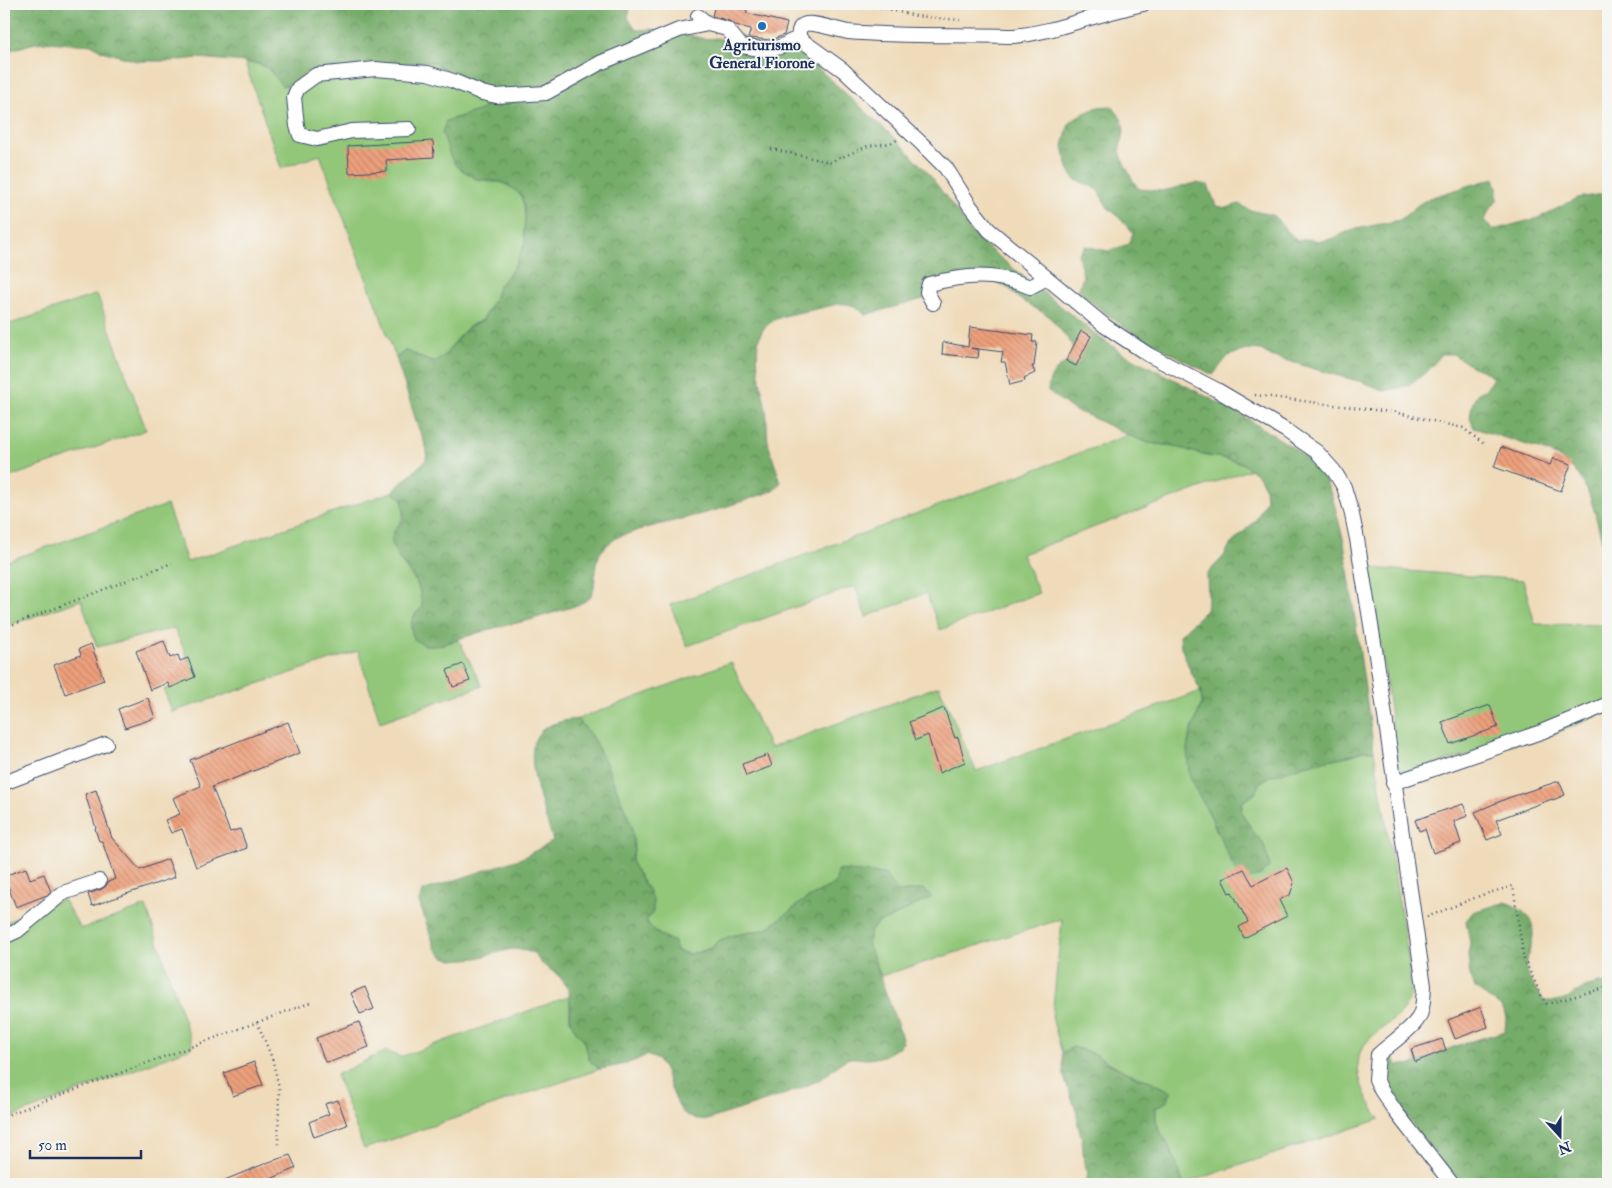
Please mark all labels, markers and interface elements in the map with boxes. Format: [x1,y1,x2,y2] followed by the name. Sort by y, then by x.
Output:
[756,20,768,32] marker: Agriturismo General Fiorone
[709,35,815,73] place label: Agriturismo General Fiorone
[1534,1110,1584,1160] north arrow
[30,1128,141,1160] scale bar
[38,1136,67,1155] text: 50 m
[1555,1137,1574,1158] text: N

